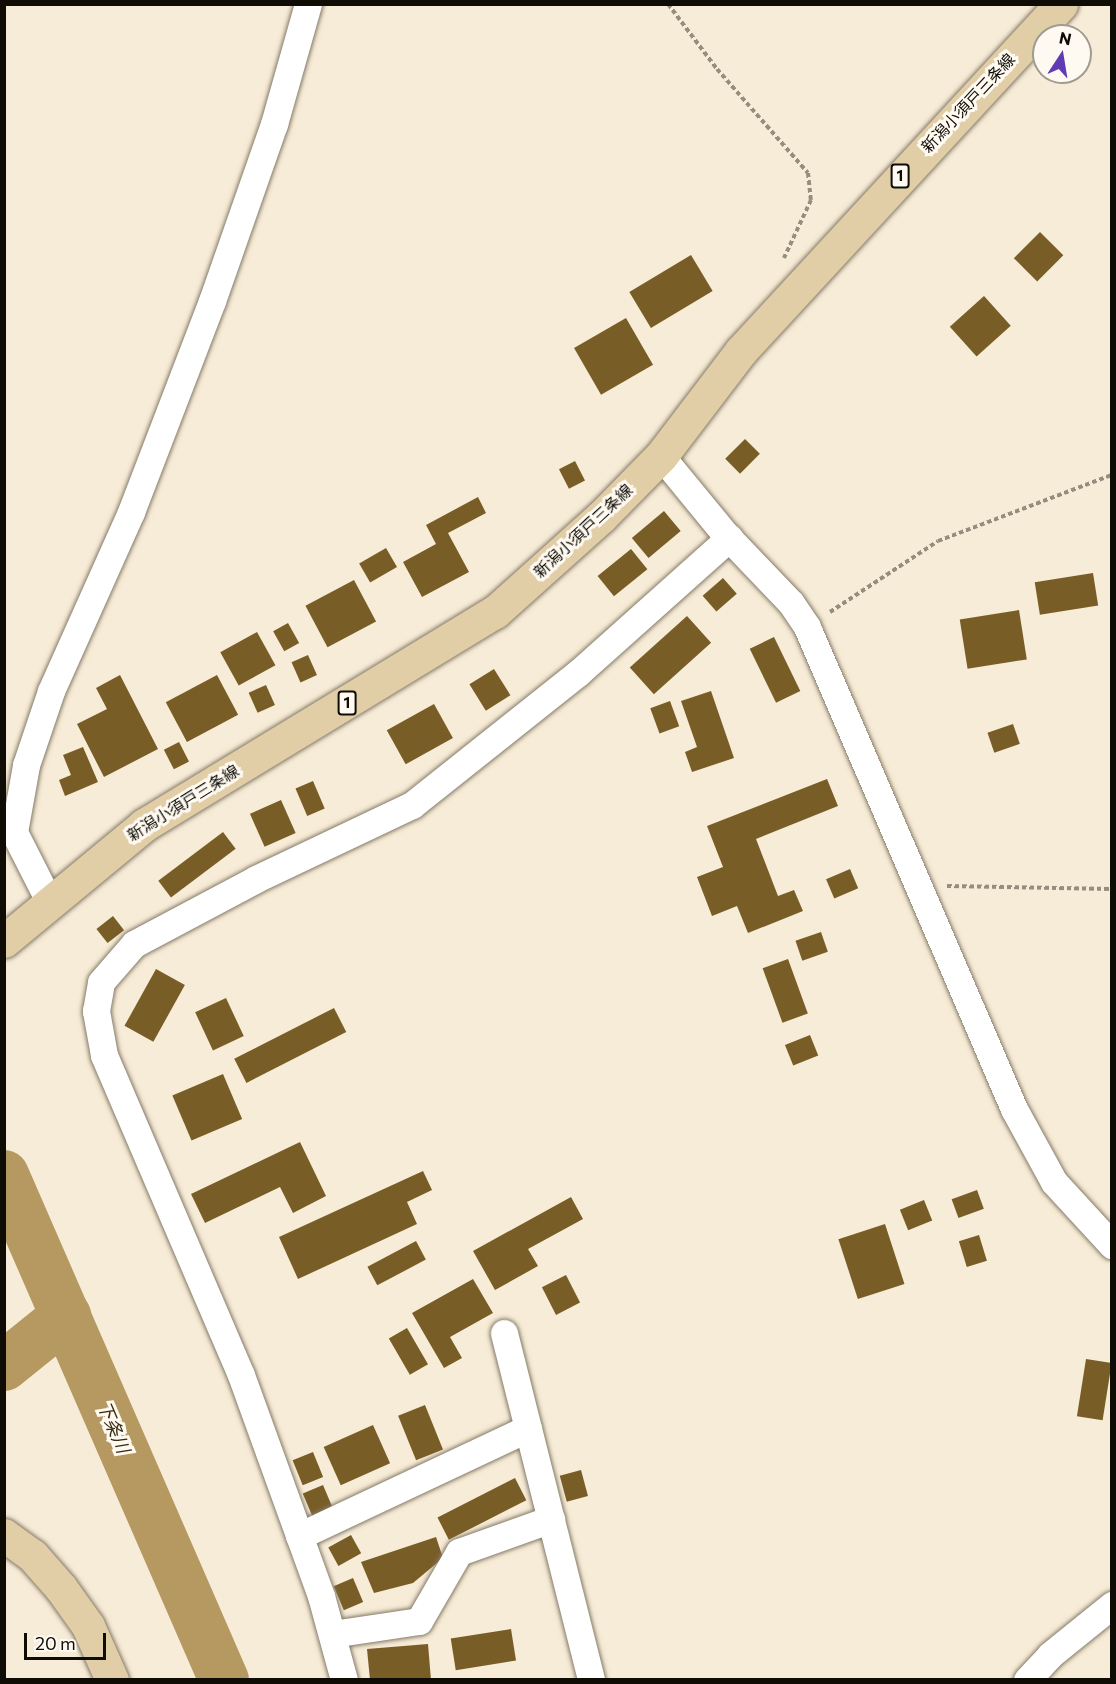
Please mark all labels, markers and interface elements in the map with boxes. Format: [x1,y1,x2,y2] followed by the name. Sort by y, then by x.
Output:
[1032,24,1092,84] north arrow
[1058,27,1073,48] text: N
[917,50,1019,156] street label: 新潟小須戸三条線
[890,164,910,188] road number: 1
[530,480,636,582] street label: 新潟小須戸三条線
[336,691,358,715] road number: 1
[124,761,242,845] street label: 新潟小須戸三条線
[94,1398,134,1456] water label: 下条川
[27,1621,110,1659] scale bar
[35,1632,76,1654] text: 20 m

